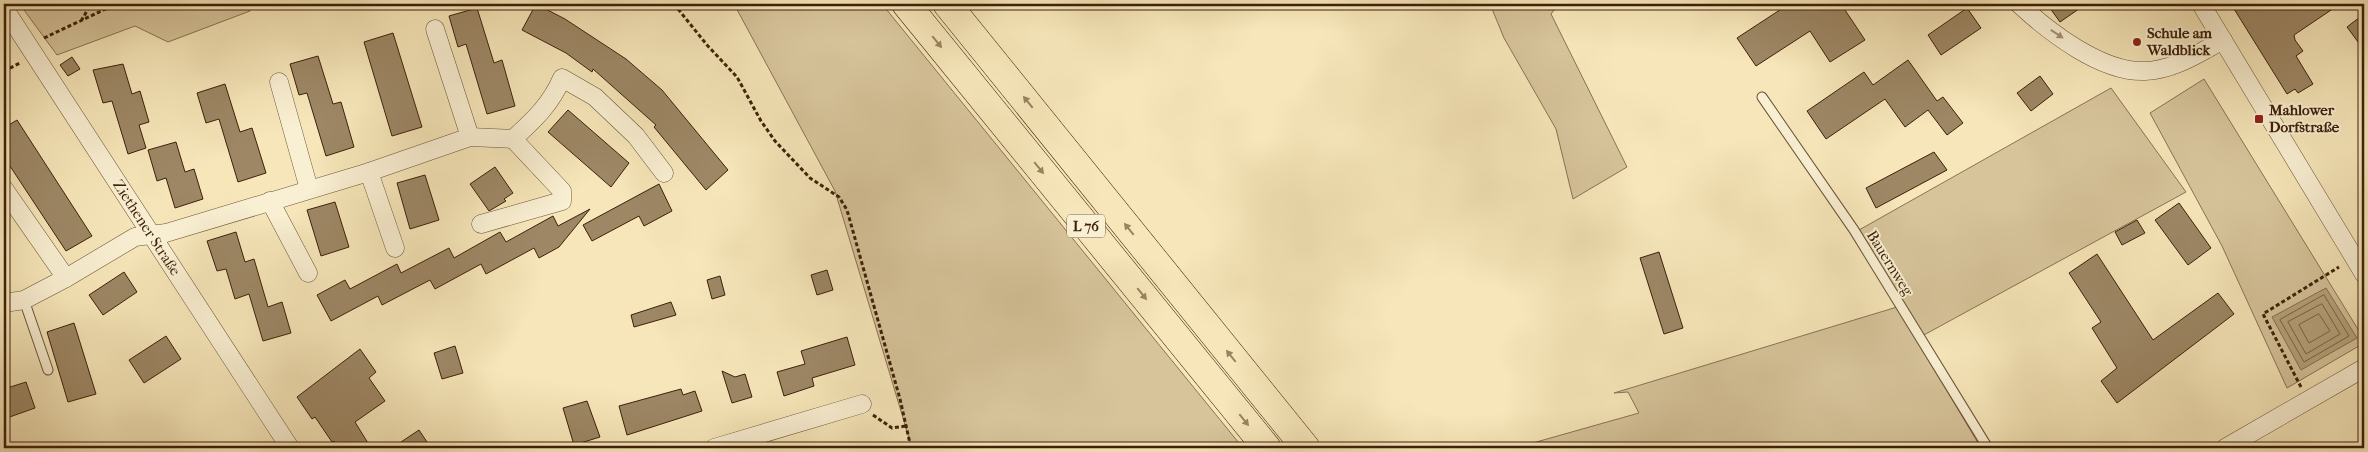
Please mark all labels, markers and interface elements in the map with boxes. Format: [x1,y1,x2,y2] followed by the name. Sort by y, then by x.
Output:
[2146,24,2213,59] place label: Schule am Waldblick
[2050,29,2063,39] one-way arrow
[931,35,942,48] one-way arrow
[2131,36,2143,48] marker: Schule am Waldblick
[1022,96,1033,109] one-way arrow
[2268,101,2340,136] place label: Mahlower Dorfstraße
[2253,113,2265,125] marker: Mahlower Dorfstraße
[1034,161,1045,174] one-way arrow
[109,176,185,280] street label: Ziethener Straße
[1067,215,1105,238] road number: L 76
[1124,223,1135,236] one-way arrow
[1863,227,1918,300] street label: Bauernweg
[1136,287,1147,300] one-way arrow
[1225,350,1236,363] one-way arrow
[1238,413,1249,426] one-way arrow

